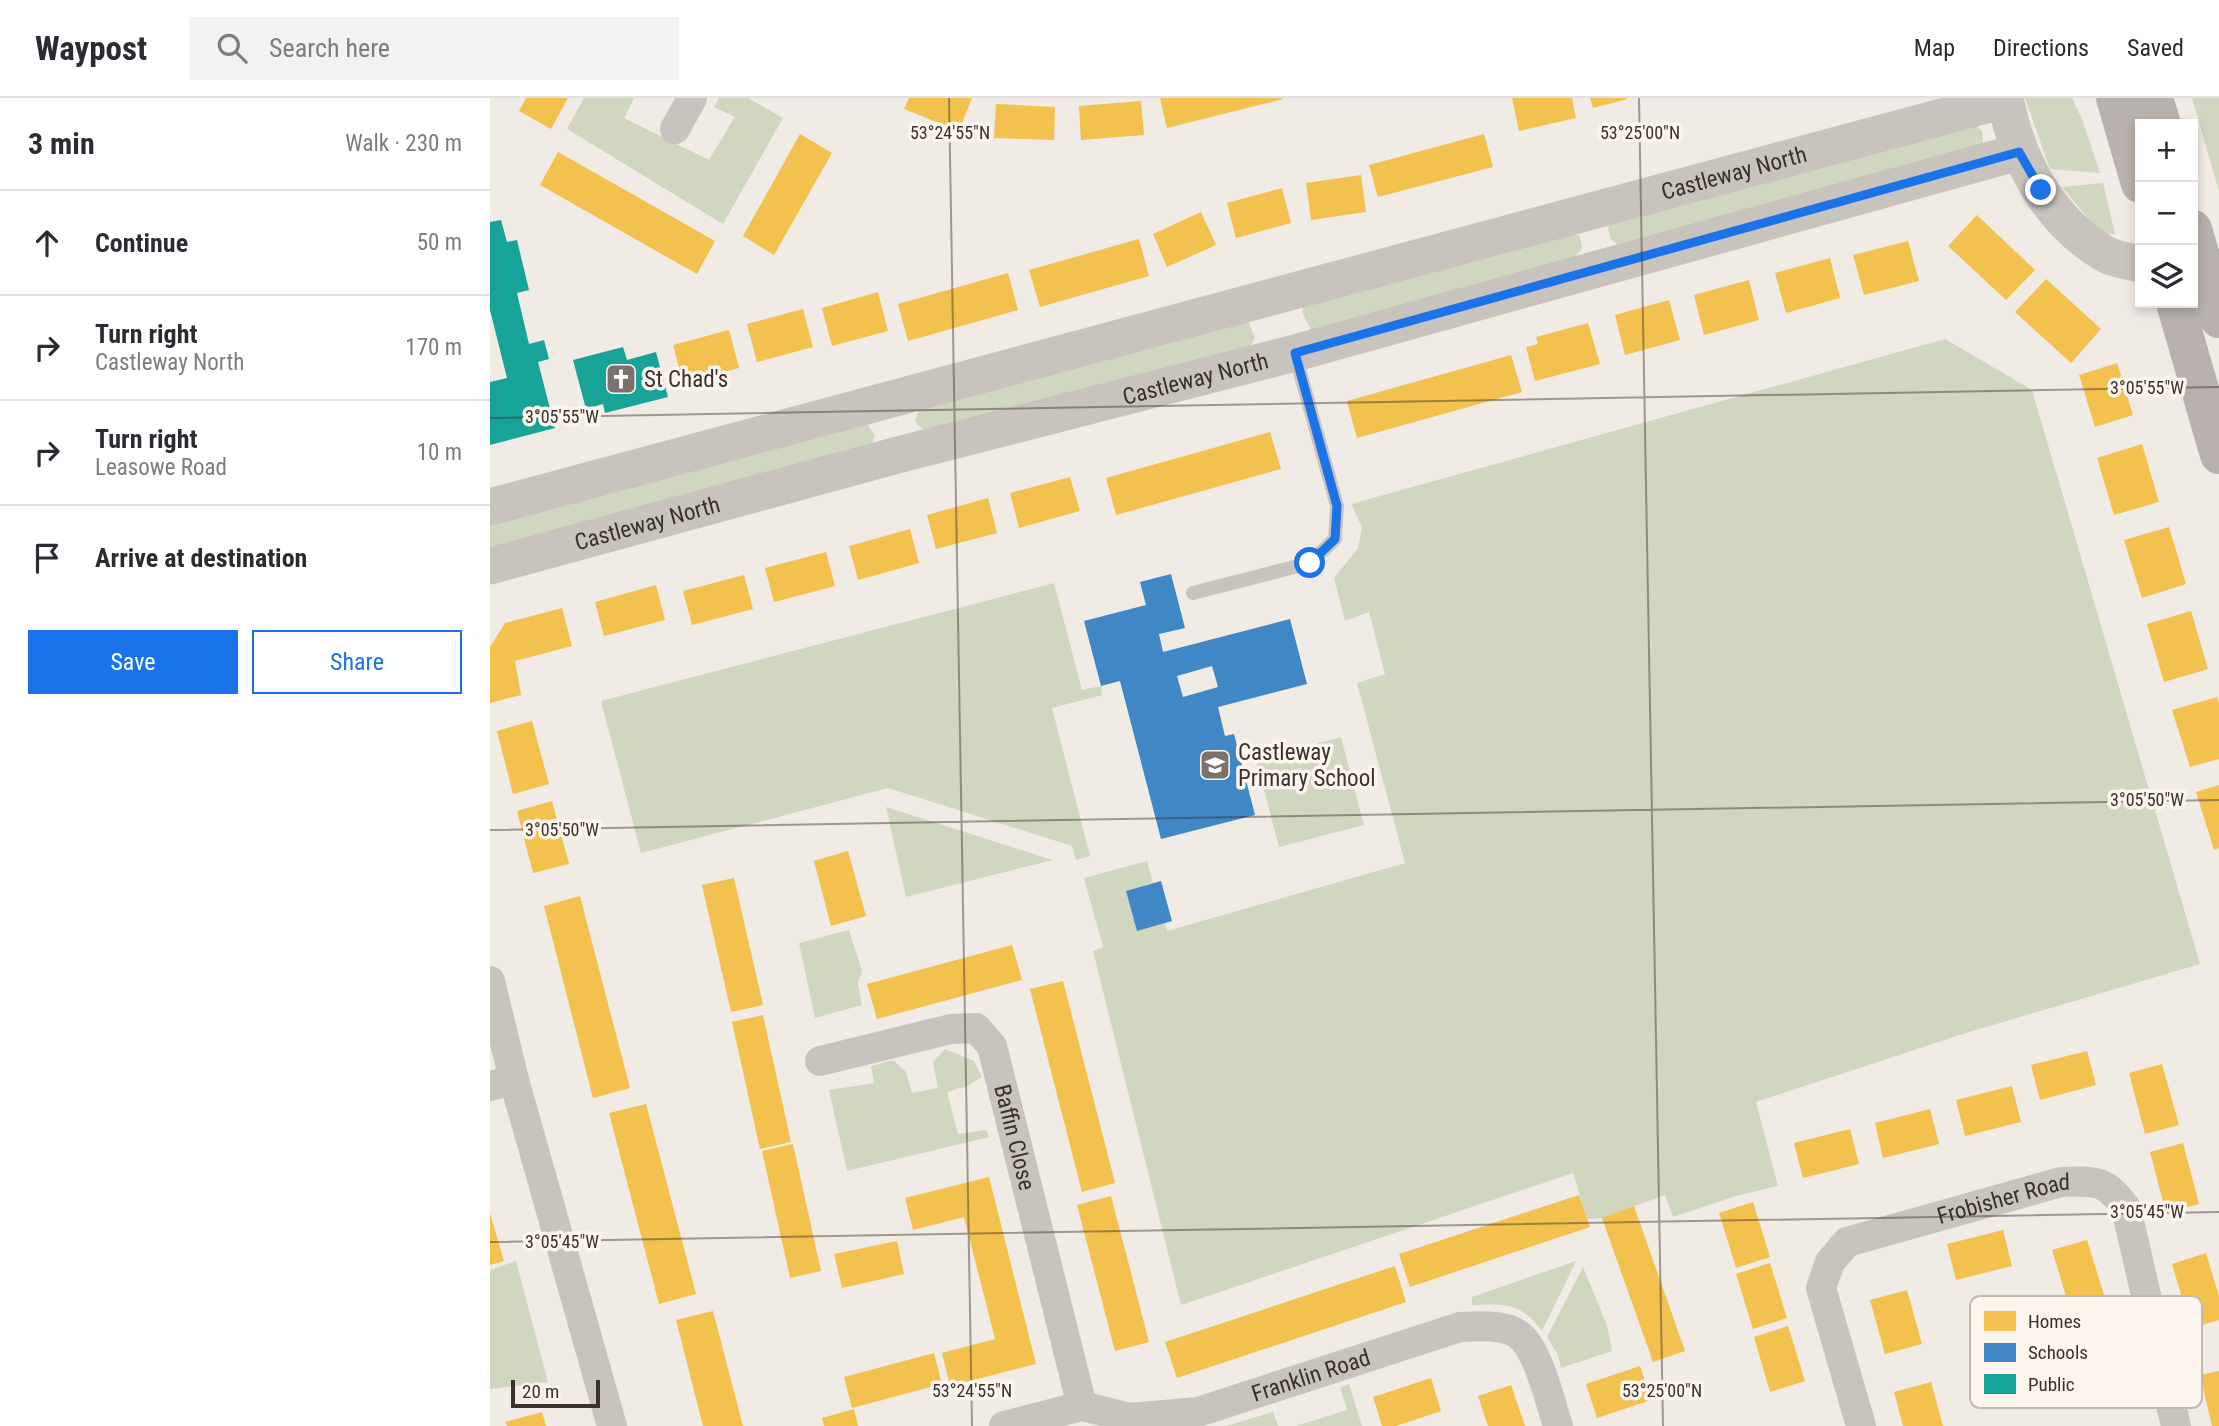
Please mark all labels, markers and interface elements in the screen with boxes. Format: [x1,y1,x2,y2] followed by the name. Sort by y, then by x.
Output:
[189,17,679,80] search box
[35,29,147,68] text: Waypost
[213,29,251,67] icon: search
[269,33,390,63] text: Search here
[1914,34,1955,62] text: Map
[1993,34,2089,62] text: Directions
[2127,34,2184,62] text: Saved
[2135,119,2198,308] map controls
[2135,119,2198,182] button: +
[910,122,990,143] text: 53°24'55"N
[1600,122,1680,143] text: 53°25'00"N
[28,126,95,161] text: 3 min
[345,130,462,157] text: Walk · 230 m
[1658,140,1810,205] street label: Castleway North
[2025,174,2056,205] route end
[2135,182,2198,245] button: −
[28,224,66,262] icon: ahead
[95,228,188,258] text: Continue
[417,229,462,256] text: 50 m
[2135,245,2198,308] button: layers
[95,319,197,349] text: Turn right
[28,329,66,367] icon: right
[405,334,462,361] text: 170 m
[1120,347,1271,410] street label: Castleway North
[95,349,244,376] text: Castleway North
[604,362,638,396] church icon: St Chad's
[644,366,728,393] place label: St Chad's
[2110,377,2184,398] text: 3°05'55"W
[525,406,599,427] text: 3°05'55"W
[95,424,197,454] text: Turn right
[28,434,66,472] icon: right
[417,439,462,466] text: 10 m
[95,454,227,481] text: Leasowe Road
[572,491,723,556] street label: Castleway North
[28,539,66,577] icon: arrive
[95,543,307,573] text: Arrive at destination
[1294,547,1325,578] route start
[28,630,238,694] button: Save
[252,630,462,694] button: Share
[1238,739,1375,792] place label: Castleway Primary School
[1198,748,1232,782] school or university icon: Castleway Primary School
[2110,789,2184,810] text: 3°05'50"W
[525,819,599,840] text: 3°05'50"W
[989,1081,1041,1193] street label: Baffin Close
[1934,1168,2070,1230] street label: Frobisher Road
[2110,1201,2184,1222] text: 3°05'45"W
[525,1231,599,1252] text: 3°05'45"W
[1970,1296,2202,1408] legend
[2028,1310,2081,1333] text: Homes
[2028,1341,2088,1364] text: Schools
[1248,1344,1374,1407] street label: Franklin Road
[2028,1373,2075,1396] text: Public
[511,1377,600,1409] scale bar
[522,1380,559,1403] text: 20 m
[932,1380,1012,1401] text: 53°24'55"N
[1622,1380,1702,1401] text: 53°25'00"N

